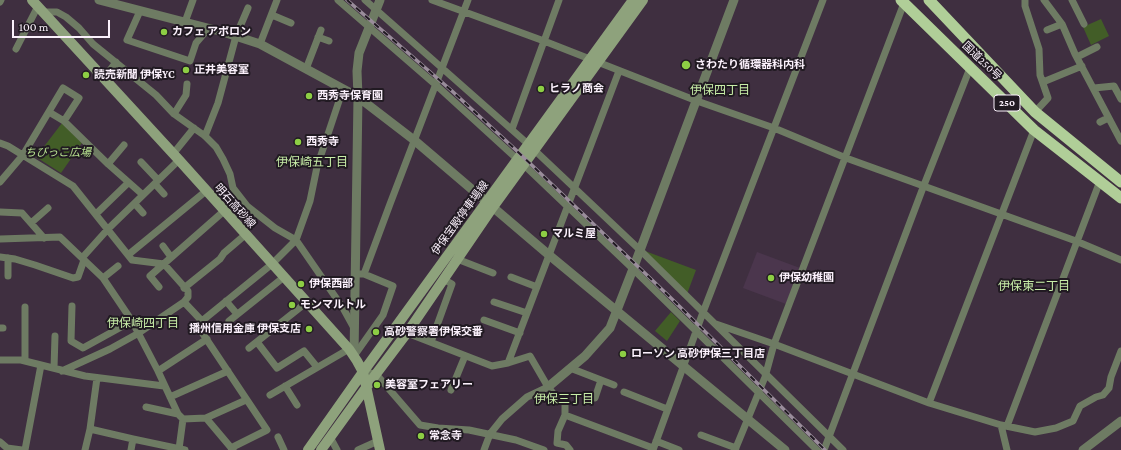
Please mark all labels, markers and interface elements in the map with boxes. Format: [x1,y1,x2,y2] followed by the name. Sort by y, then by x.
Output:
[14,12,112,38] scale bar
[19,20,48,34] text: 100 m
[172,25,251,39] place label: カフェ アポロン
[159,27,169,37] marker: カフェ アポロン
[960,39,1004,83] street label: 国道250号
[695,58,805,72] place label: さわたり循環器科内科
[680,59,692,71] marker: さわたり循環器科内科
[194,63,249,77] place label: 正井美容室
[181,65,191,75] marker: 正井美容室
[94,68,175,82] place label: 読売新聞 伊保YC
[81,70,91,80] marker: 読売新聞 伊保YC
[549,82,604,96] place label: ヒラノ商会
[690,83,750,97] district label: 伊保四丁目
[536,84,546,94] marker: ヒラノ商会
[317,89,383,103] place label: 西秀寺保育園
[304,91,314,101] marker: 西秀寺保育園
[994,95,1020,111] road number: 250
[306,135,339,149] place label: 西秀寺
[293,137,303,147] marker: 西秀寺
[25,146,91,160] park label: ちびっこ広場
[276,155,348,169] district label: 伊保崎五丁目
[429,179,491,257] street label: 伊保宝殿停車場線
[212,181,258,231] street label: 明石高砂線
[552,227,596,241] place label: マルミ屋
[539,229,549,239] marker: マルミ屋
[779,271,834,285] place label: 伊保幼稚園
[766,273,776,283] marker: 伊保幼稚園
[309,277,353,291] place label: 伊保西部
[296,279,306,289] marker: 伊保西部
[998,279,1070,293] district label: 伊保東二丁目
[300,298,366,312] place label: モンマルトル
[287,300,297,310] marker: モンマルトル
[107,316,179,330] district label: 伊保崎四丁目
[189,322,301,336] place label: 播州信用金庫 伊保支店
[304,324,314,334] marker: 播州信用金庫 伊保支店
[384,325,483,339] place label: 高砂警察署伊保交番
[371,327,381,337] marker: 高砂警察署伊保交番
[631,347,765,361] place label: ローソン 高砂伊保三丁目店
[618,349,628,359] marker: ローソン 高砂伊保三丁目店
[385,378,473,392] place label: 美容室フェアリー
[372,380,382,390] marker: 美容室フェアリー
[534,392,594,406] district label: 伊保三丁目
[429,429,462,443] place label: 常念寺
[416,431,426,441] marker: 常念寺

